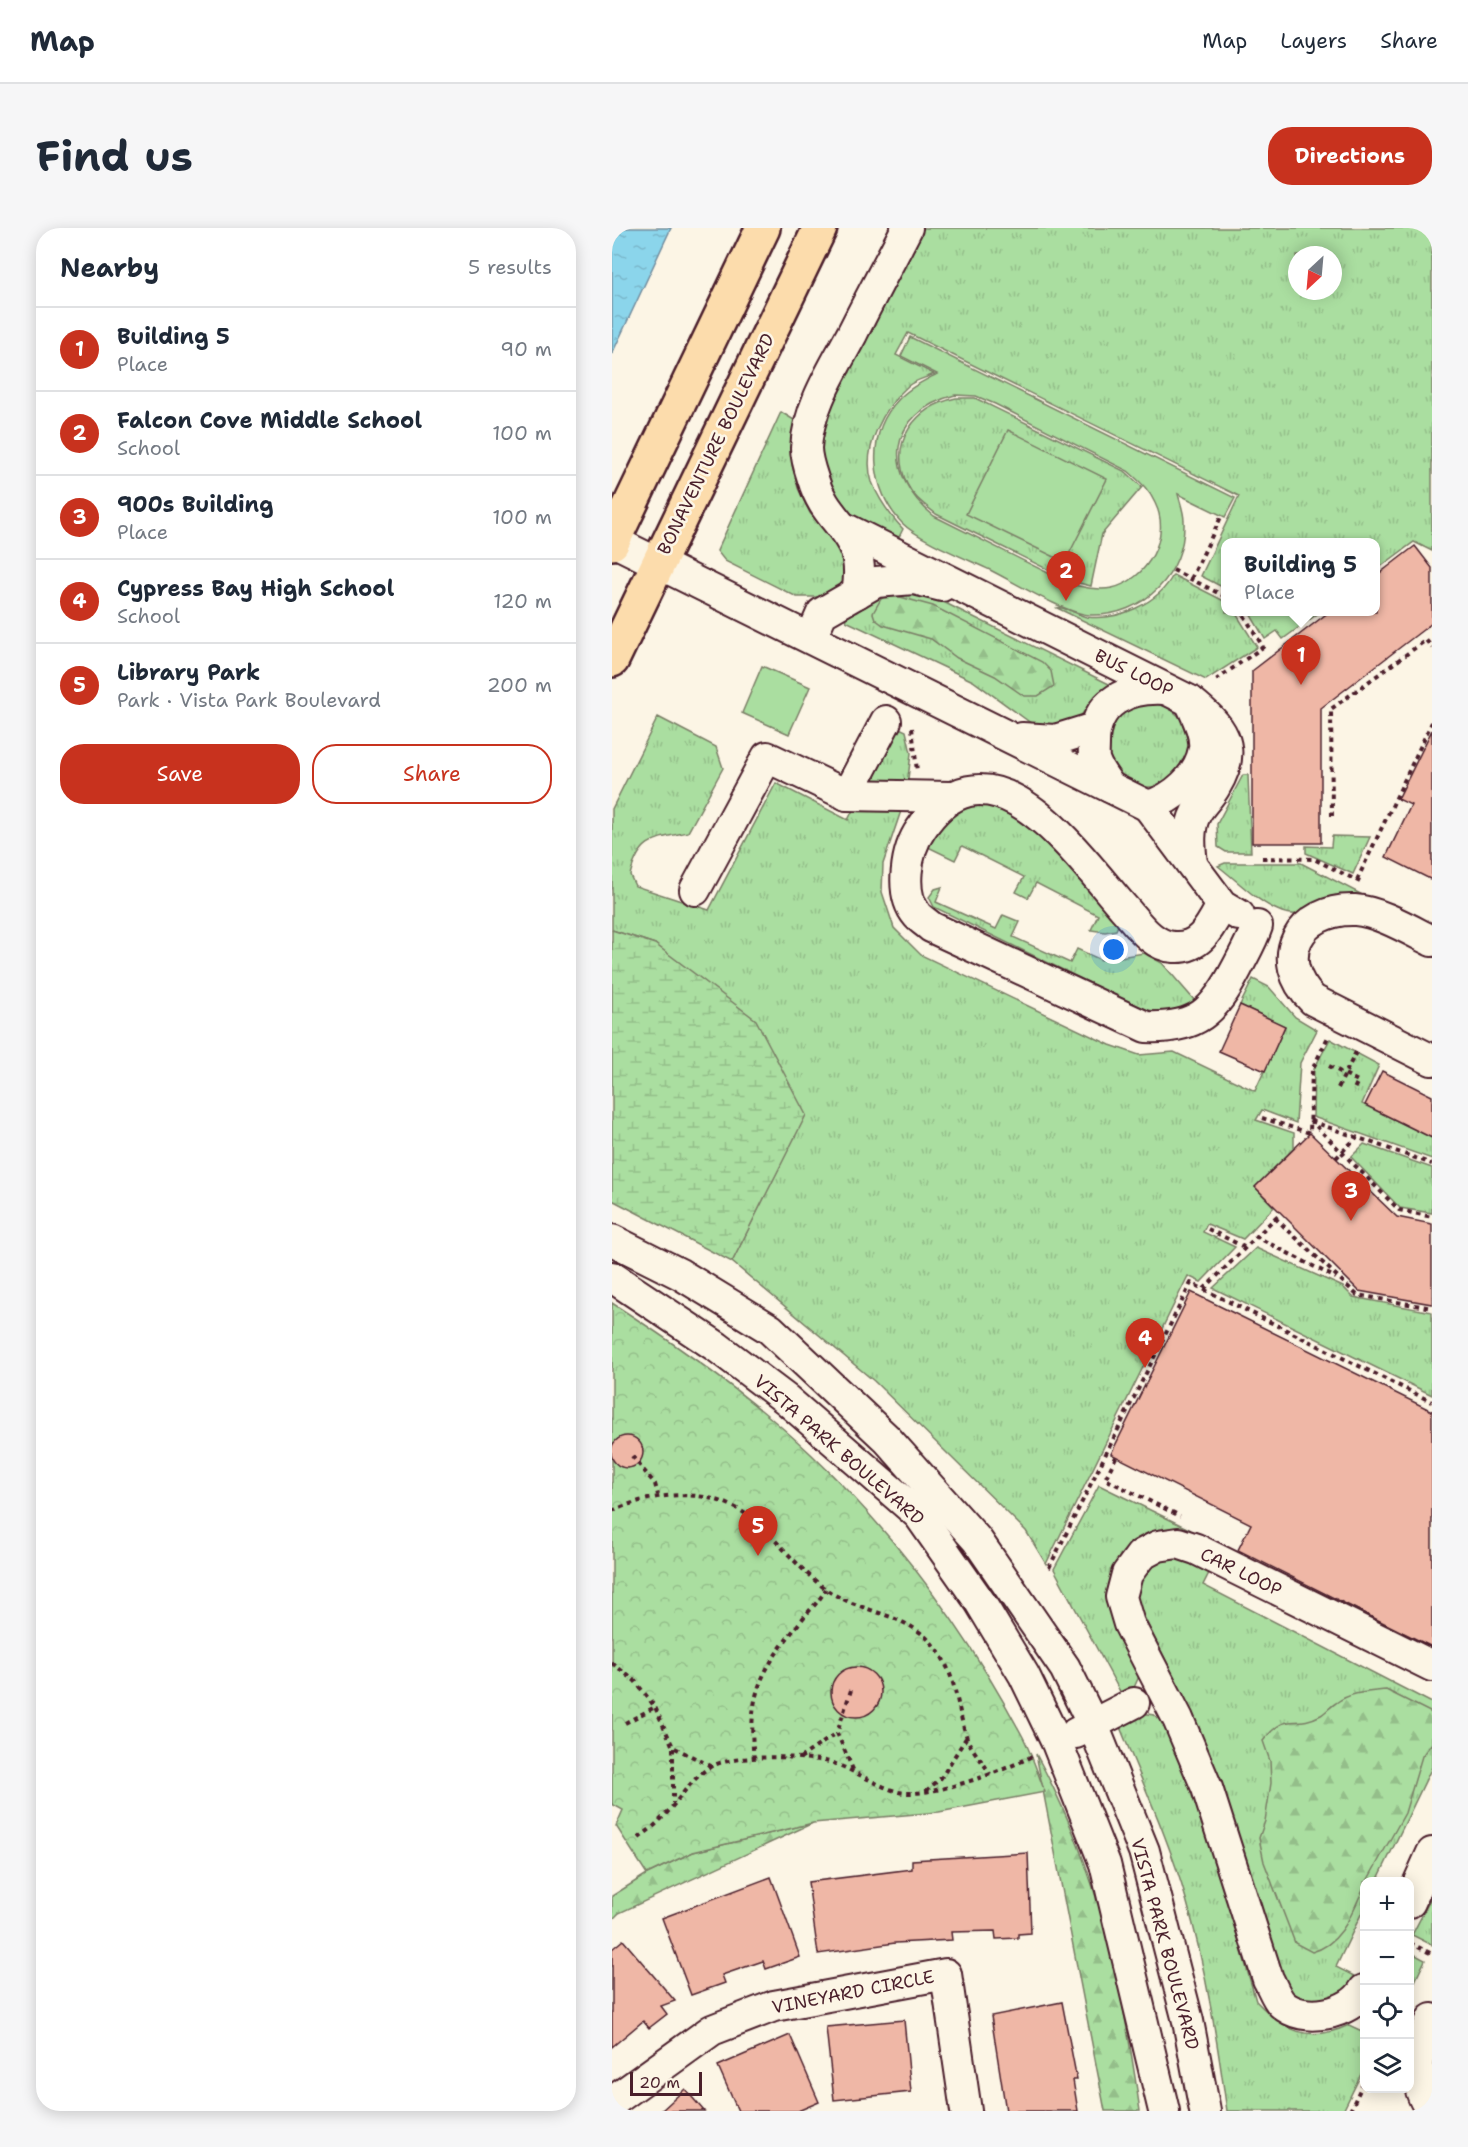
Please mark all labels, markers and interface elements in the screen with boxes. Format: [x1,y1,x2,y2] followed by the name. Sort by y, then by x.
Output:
[30,22,95,60] text: Map
[1202,27,1247,55] text: Map
[1280,27,1347,55] text: Layers
[1380,27,1438,55] text: Share
[1268,127,1432,185] button: Directions
[36,128,193,184] text: Find us
[1288,246,1342,300] north arrow
[60,250,159,285] text: Nearby
[468,254,552,280] text: 5 results
[117,322,230,351] text: Building 5
[652,329,780,559] street label: BONAVENTURE BOULEVARD
[75,336,84,362] text: 1
[500,336,552,362] text: 90 m
[117,351,168,377] text: Place
[117,406,422,435] text: Falcon Cove Middle School
[73,420,87,446] text: 2
[492,420,552,446] text: 100 m
[117,435,180,461] text: School
[117,490,273,519] text: 900s Building
[73,504,87,530] text: 3
[492,504,552,530] text: 100 m
[117,519,168,545] text: Place
[1221,538,1380,616] popup
[1244,550,1357,579] text: Building 5
[1046,552,1086,601] pin: 2
[117,574,394,603] text: Cypress Bay High School
[1244,579,1295,605] text: Place
[73,588,87,614] text: 4
[493,588,552,614] text: 120 m
[117,603,180,629] text: School
[1282,636,1320,685] pin: 1
[1091,644,1177,702] street label: BUS LOOP
[117,658,260,687] text: Library Park
[73,672,86,698] text: 5
[487,672,552,698] text: 200 m
[117,687,381,713] text: Park · Vista Park Boulevard
[60,744,300,804] button: Save
[312,744,552,804] button: Share
[1099,935,1128,964] your location
[1332,1172,1370,1221] pin: 3
[1126,1318,1164,1368] pin: 4
[749,1369,929,1531] street label: VISTA PARK BOULEVARD
[738,1506,778,1556] pin: 5
[1196,1542,1286,1602] street label: CAR LOOP
[1125,1836,1205,2053] street label: VISTA PARK BOULEVARD
[1360,1877,1414,2093] map controls
[1360,1877,1414,1931] button: +
[1360,1931,1414,1985] button: −
[770,1965,936,2019] street label: VINEYARD CIRCLE
[1360,1985,1414,2039] button: locate
[1360,2039,1414,2093] button: layers
[630,2069,702,2096] scale bar
[639,2072,680,2093] text: 20 m

